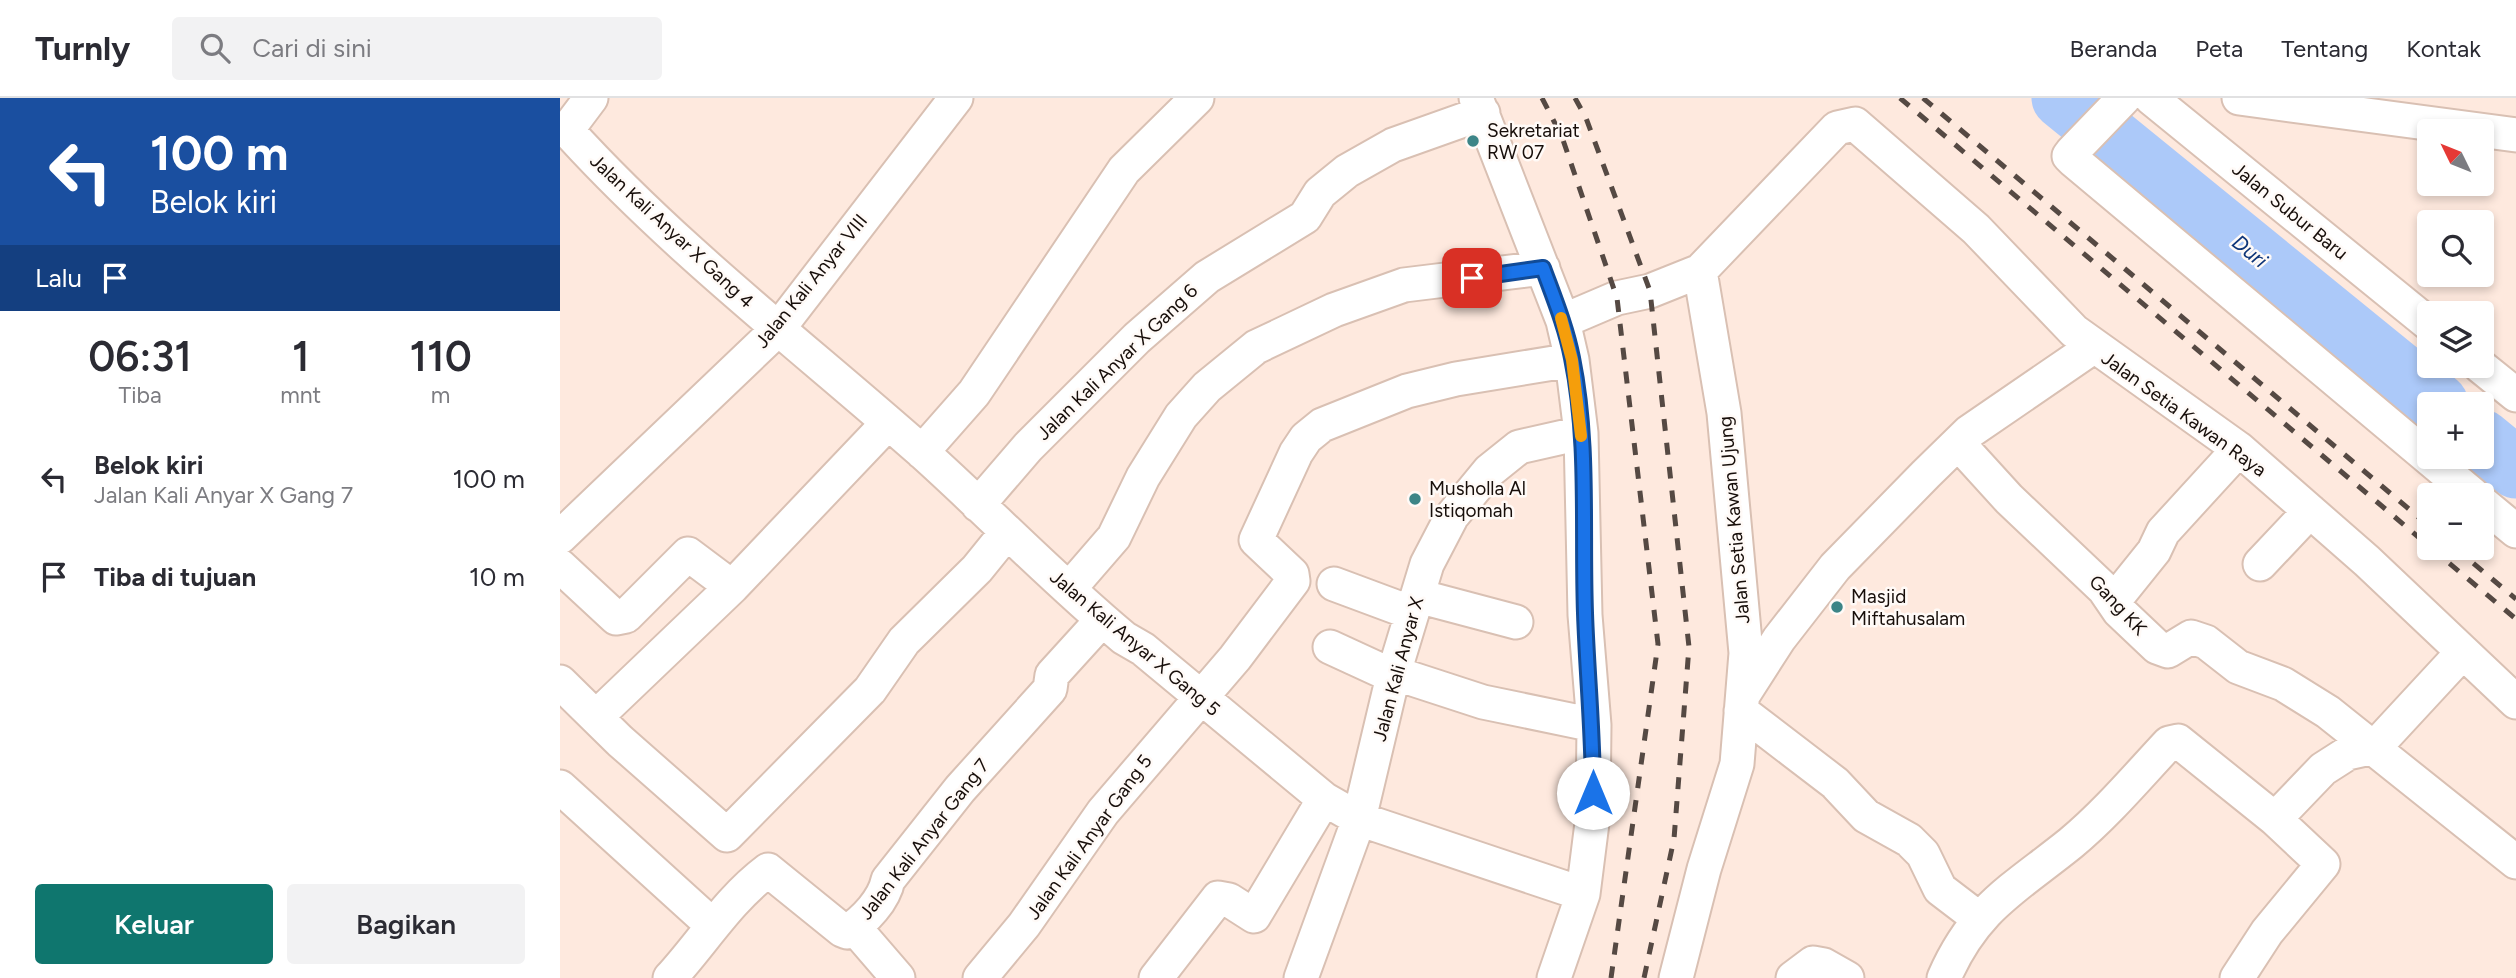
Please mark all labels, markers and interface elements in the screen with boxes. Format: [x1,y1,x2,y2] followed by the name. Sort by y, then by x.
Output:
[172,17,662,80] search box
[35,29,130,68] text: Turnly
[196,29,234,67] icon: search
[252,32,372,64] text: Cari di sini
[2070,34,2157,63] text: Beranda
[2195,34,2243,63] text: Peta
[2281,34,2368,63] text: Tentang
[2406,34,2481,63] text: Kontak
[1487,119,1580,164] place label: Sekretariat RW 07
[2417,119,2494,196] north arrow
[2417,119,2494,560] map controls
[150,123,289,182] text: 100 m
[35,126,126,217] icon: left
[1465,133,1481,149] marker: Sekretariat RW 07
[585,149,759,313] street label: Jalan Kali Anyar X Gang 4
[2228,157,2352,265] street label: Jalan Subur Baru
[150,183,277,221] text: Belok kiri
[750,209,872,353] street label: Jalan Kali Anyar VIII
[2417,210,2494,287] button: search
[2227,229,2273,273] water label: Duri
[1442,248,1502,308] pin
[96,259,134,297] icon: arrive
[1453,259,1491,297] icon: arrive
[35,262,82,294] text: Lalu
[1032,279,1202,445] street label: Jalan Kali Anyar X Gang 6
[2417,301,2494,378] button: layers
[88,331,192,382] text: 06:31
[292,331,310,382] text: 1
[409,331,472,382] text: 110
[2097,346,2271,482] street label: Jalan Setia Kawan Raya
[118,381,162,409] text: Tiba
[280,381,321,409] text: mnt
[431,381,450,409] text: m
[2417,392,2494,469] button: +
[1713,415,1755,625] street label: Jalan Setia Kawan Ujung
[94,449,203,481] text: Belok kiri
[35,460,73,498] icon: left
[452,463,525,495] text: 100 m
[1429,477,1526,522] place label: Musholla Al Istiqomah
[94,481,353,509] text: Jalan Kali Anyar X Gang 7
[2417,483,2494,560] button: −
[1407,491,1423,507] marker: Musholla Al Istiqomah
[35,558,73,596] icon: arrive
[94,561,256,593] text: Tiba di tujuan
[469,561,525,593] text: 10 m
[1045,565,1225,721] street label: Jalan Kali Anyar X Gang 5
[2084,570,2152,640] street label: Gang KK
[1851,585,1965,630] place label: Masjid Miftahusalam
[1368,594,1428,744] street label: Jalan Kali Anyar X
[1829,599,1845,615] marker: Masjid Miftahusalam
[1021,750,1157,924] street label: Jalan Kali Anyar Gang 5
[854,754,994,924] street label: Jalan Kali Anyar Gang 7
[1556,756,1630,830] position arrow
[35,884,273,964] button: Keluar
[287,884,525,964] button: Bagikan

